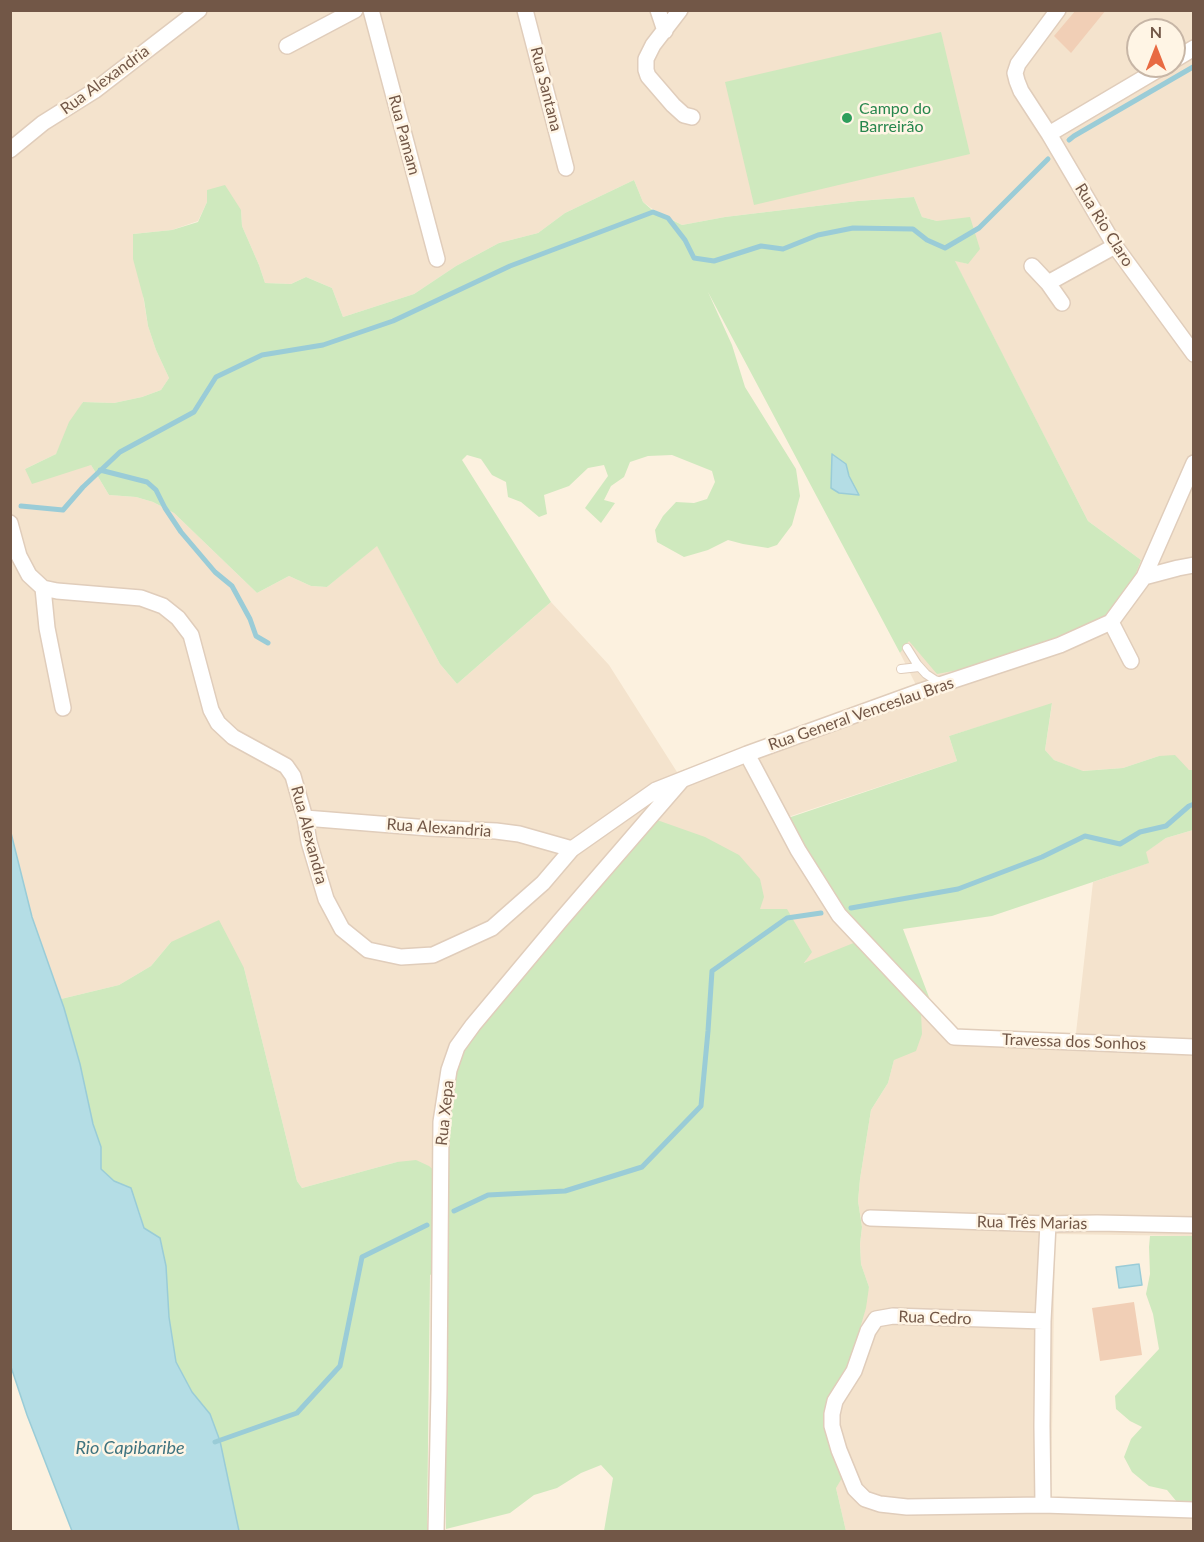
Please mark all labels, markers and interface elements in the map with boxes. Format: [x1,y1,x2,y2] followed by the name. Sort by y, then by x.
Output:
[1126,18,1186,78] north arrow
[1150,22,1162,41] text: N
[57,41,153,119] street label: Rua Alexandria
[526,45,566,133] street label: Rua Santana
[384,93,424,177] street label: Rua Pamam
[859,99,931,137] place label: Campo do Barreirão
[840,111,854,125] marker: Campo do Barreirão
[1071,180,1137,270] street label: Rua Rio Claro
[766,673,956,755] street label: Rua General Venceslau Bras
[287,784,331,886] street label: Rua Alexandra
[386,815,492,841] street label: Rua Alexandria
[1002,1030,1146,1054] street label: Travessa dos Sonhos
[432,1079,458,1147] street label: Rua Xepa
[977,1212,1087,1234] street label: Rua Três Marias
[898,1307,972,1329] street label: Rua Cedro
[75,1437,185,1459] water label: Rio Capibaribe

